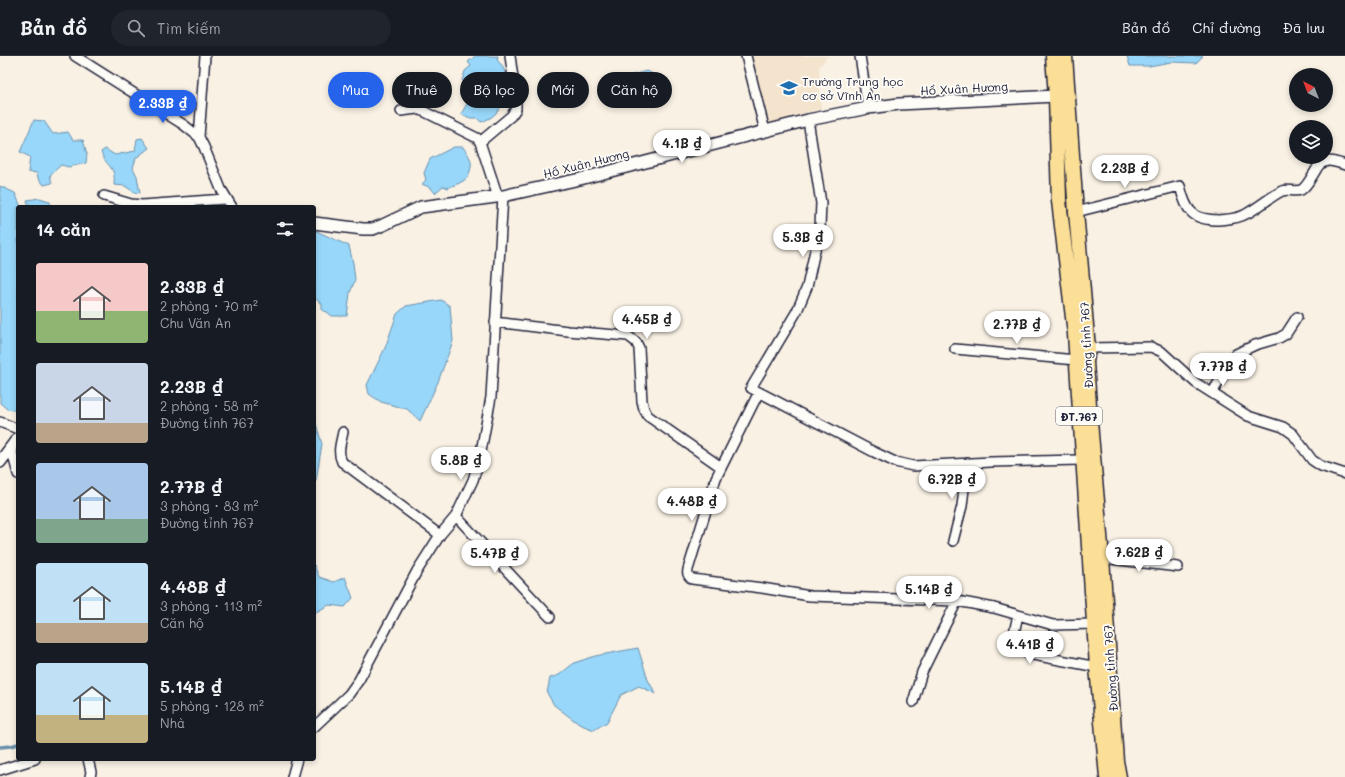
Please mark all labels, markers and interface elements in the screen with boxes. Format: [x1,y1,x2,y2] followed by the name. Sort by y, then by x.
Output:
[111,10,391,46] search box
[20,15,87,40] text: Bản đồ
[125,17,147,39] icon: search
[157,18,221,38] text: Tìm kiếm
[1122,18,1170,37] text: Bản đồ
[1192,18,1261,37] text: Chỉ đường
[1283,18,1325,37] text: Đã lưu
[1289,68,1333,112] north arrow
[1289,68,1333,164] map controls
[328,72,384,108] chip: Mua
[392,72,452,108] chip: Thuê
[460,72,529,108] chip: Bộ lọc
[537,72,589,108] chip: Mới
[597,72,672,108] chip: Căn hộ
[802,73,904,103] place label: Trường Trung học cơ sở Vĩnh An
[779,78,799,98] school or university icon: Trường Trung học cơ sở Vĩnh An
[920,78,1008,98] street label: Hồ Xuân Hương
[126,90,200,124] pin: 2.33B ₫
[138,94,188,111] text: 2.33B ₫
[1289,120,1333,164] button: layers
[649,130,715,164] pin: 4.1B ₫
[662,134,702,151] text: 4.1B ₫
[541,145,631,181] street label: Hồ Xuân Hương
[1088,155,1162,189] pin: 2.23B ₫
[1101,159,1149,176] text: 2.23B ₫
[36,218,91,240] text: 14 căn
[274,218,296,240] icon: filters
[770,224,836,258] pin: 5.3B ₫
[782,228,824,245] text: 5.3B ₫
[160,275,224,297] text: 2.33B ₫
[68,279,116,327] icon: home
[160,297,258,314] text: 2 phòng · 70 m²
[1076,301,1096,389] street label: Đường tỉnh 767
[610,306,684,340] pin: 4.45B ₫
[622,310,672,327] text: 4.45B ₫
[980,311,1054,345] pin: 2.77B ₫
[160,314,231,331] text: Chu Văn An
[993,315,1041,332] text: 2.77B ₫
[1186,353,1260,387] pin: 7.77B ₫
[1199,357,1247,374] text: 7.77B ₫
[160,375,224,397] text: 2.23B ₫
[68,379,116,427] icon: home
[160,397,258,414] text: 2 phòng · 58 m²
[1056,407,1102,425] road number: ĐT.767
[160,414,254,431] text: Đường tỉnh 767
[428,447,494,481] pin: 5.8B ₫
[440,451,482,468] text: 5.8B ₫
[915,466,989,500] pin: 6.72B ₫
[928,470,976,487] text: 6.72B ₫
[160,475,223,497] text: 2.77B ₫
[68,479,116,527] icon: home
[655,488,729,522] pin: 4.48B ₫
[667,492,717,509] text: 4.48B ₫
[160,497,259,514] text: 3 phòng · 83 m²
[160,514,254,531] text: Đường tỉnh 767
[1102,539,1176,573] pin: 7.62B ₫
[458,540,532,574] pin: 5.47B ₫
[1115,543,1163,560] text: 7.62B ₫
[470,544,520,561] text: 5.47B ₫
[160,575,226,597] text: 4.48B ₫
[892,576,966,610] pin: 5.14B ₫
[68,579,116,627] icon: home
[905,580,953,597] text: 5.14B ₫
[160,597,262,614] text: 3 phòng · 113 m²
[160,614,204,631] text: Căn hộ
[1099,624,1121,712] street label: Đường tỉnh 767
[993,631,1067,665] pin: 4.41B ₫
[1006,635,1054,652] text: 4.41B ₫
[160,675,223,697] text: 5.14B ₫
[68,679,116,727] icon: home
[160,697,264,714] text: 5 phòng · 128 m²
[160,714,185,731] text: Nhà

